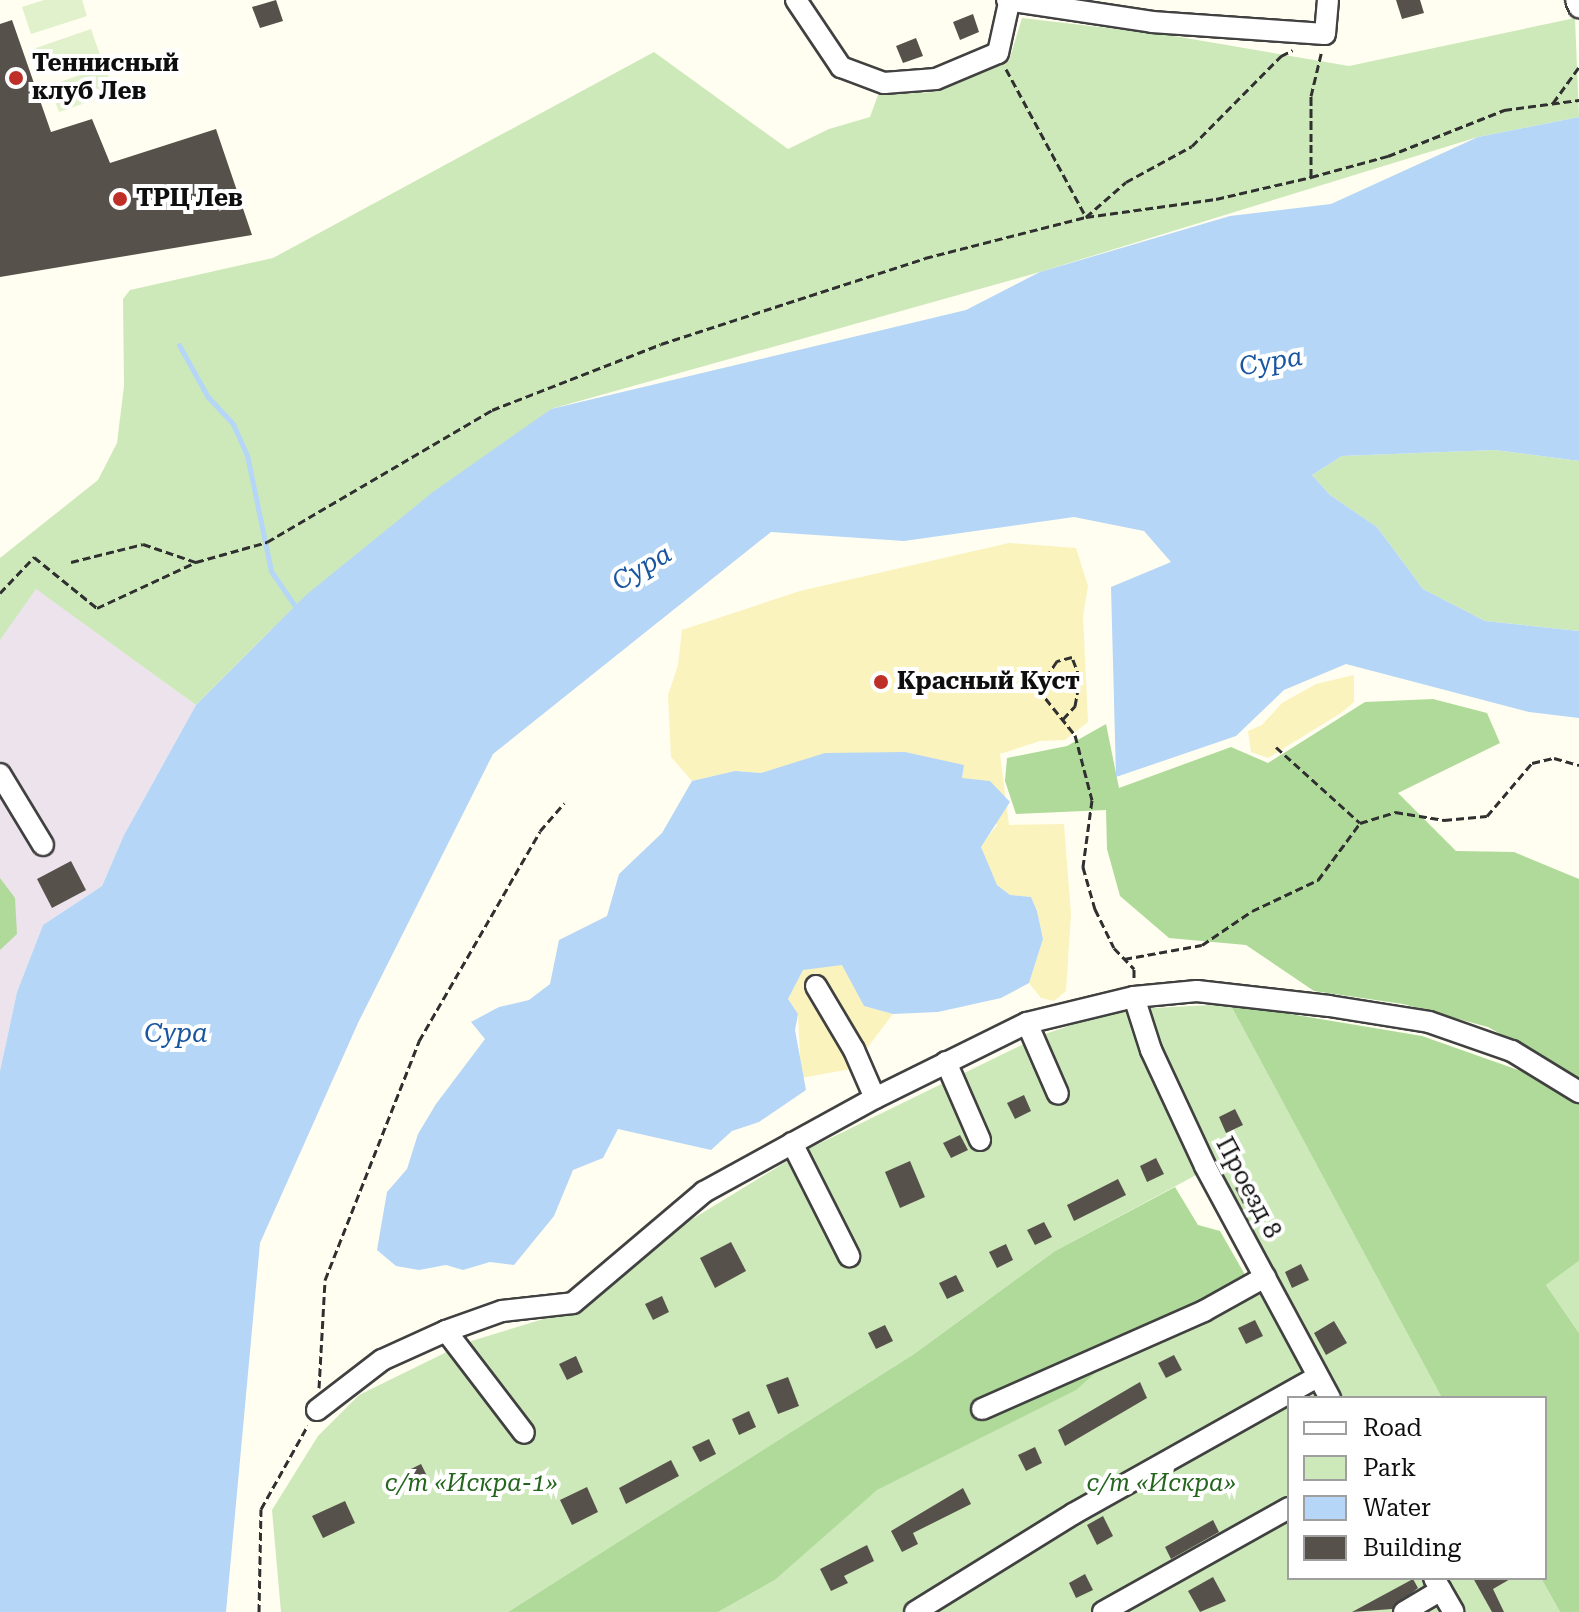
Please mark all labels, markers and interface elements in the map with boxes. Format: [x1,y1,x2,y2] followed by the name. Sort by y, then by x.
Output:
[32,50,179,106] place label: Теннисный клуб Лев
[7,69,25,87] marker: Теннисный клуб Лев
[136,185,243,213] place label: ТРЦ Лев
[111,190,129,208] marker: ТРЦ Лев
[1237,341,1305,383] water label: Сура
[607,538,677,598] water label: Сура
[897,668,1080,696] place label: Красный Куст
[872,673,890,691] marker: Красный Куст
[144,1018,208,1050] water label: Сура
[1209,1133,1287,1243] street label: Проезд 8
[1287,1396,1547,1580] legend
[1363,1414,1422,1442] text: Road
[1363,1454,1416,1482] text: Park
[385,1470,557,1498] park label: с/т «Искра-1»
[1086,1470,1236,1498] park label: с/т «Искра»
[1363,1494,1431,1522] text: Water
[1363,1534,1461,1562] text: Building

